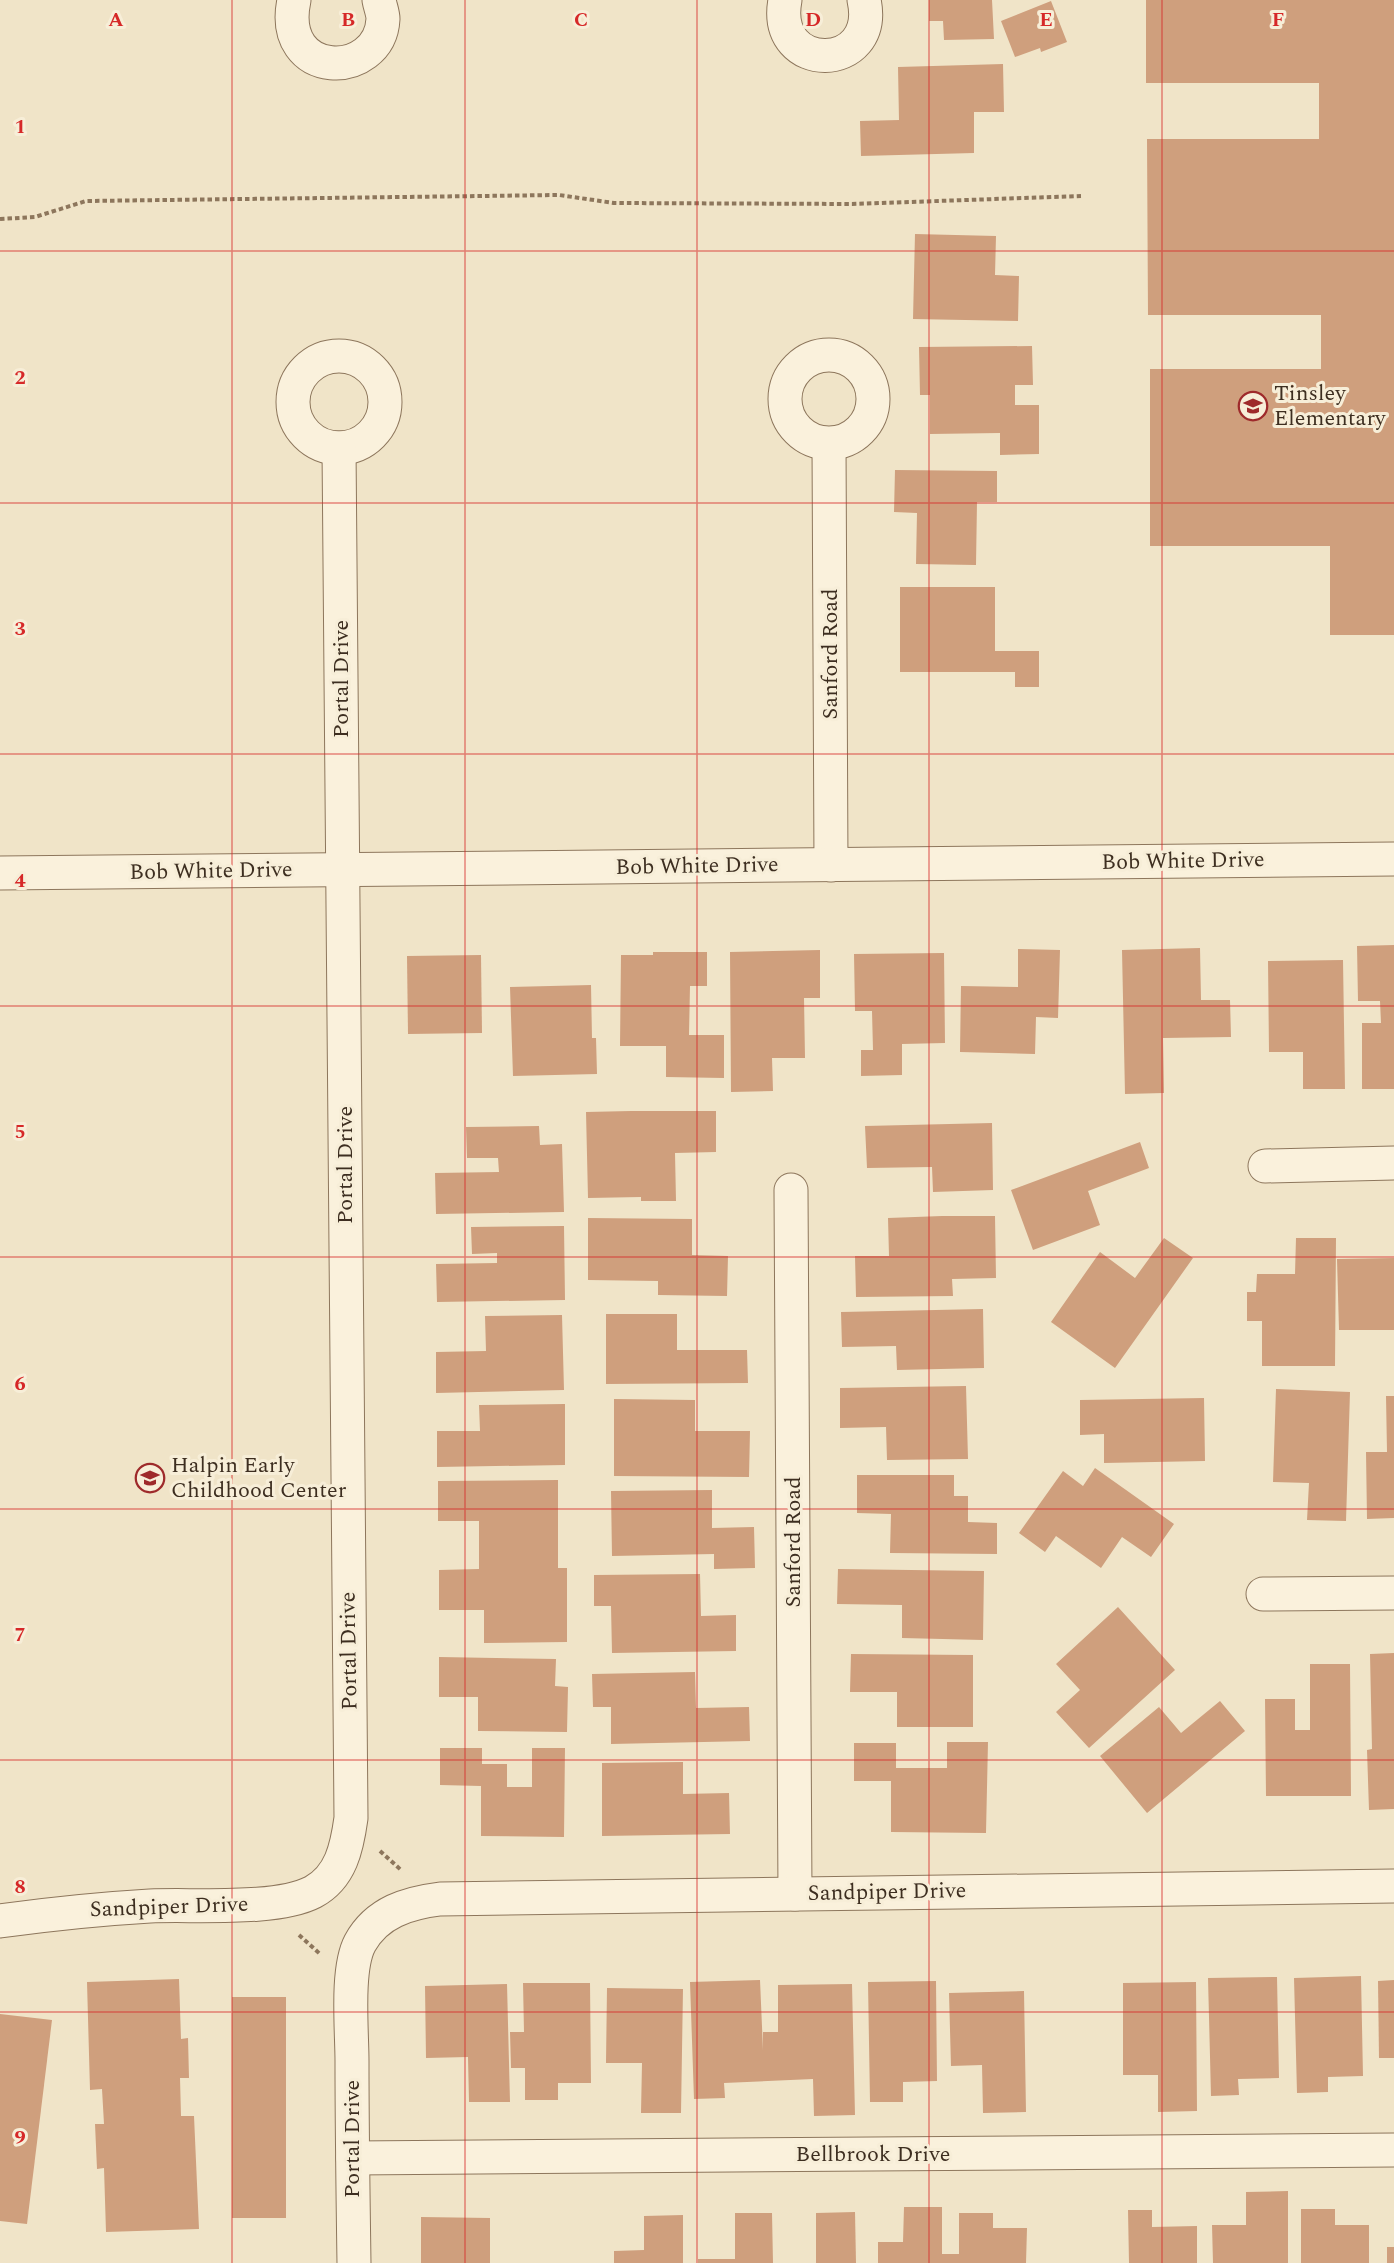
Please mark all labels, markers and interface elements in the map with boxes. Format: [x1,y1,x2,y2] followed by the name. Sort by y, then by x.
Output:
[108,5,124,35] text: A
[341,5,355,35] text: B
[574,5,588,35] text: C
[805,5,821,35] text: D
[1039,5,1053,35] text: E
[1272,5,1284,35] text: F
[14,112,26,142] text: 1
[14,363,26,393] text: 2
[1274,377,1387,435] place label: Tinsley Elementary
[1237,390,1269,422] school or university icon: Tinsley Elementary
[814,588,847,720] street label: Sanford Road
[14,614,26,644] text: 3
[325,620,358,738] street label: Portal Drive
[1101,843,1265,879] street label: Bob White Drive
[615,848,779,884] street label: Bob White Drive
[129,853,293,889] street label: Bob White Drive
[14,866,26,896] text: 4
[329,1106,362,1224] street label: Portal Drive
[14,1117,26,1147] text: 5
[14,1369,26,1399] text: 6
[171,1449,347,1507] place label: Halpin Early Childhood Center
[134,1462,166,1494] school or university icon: Halpin Early Childhood Center
[777,1476,810,1608] street label: Sanford Road
[331,1591,367,1711] street label: Portal Drive
[14,1620,26,1650] text: 7
[14,1872,26,1902] text: 8
[807,1874,967,1910] street label: Sandpiper Drive
[89,1888,249,1926] street label: Sandpiper Drive
[336,2080,369,2198] street label: Portal Drive
[14,2123,26,2153] text: 9
[796,2138,950,2171] street label: Bellbrook Drive

